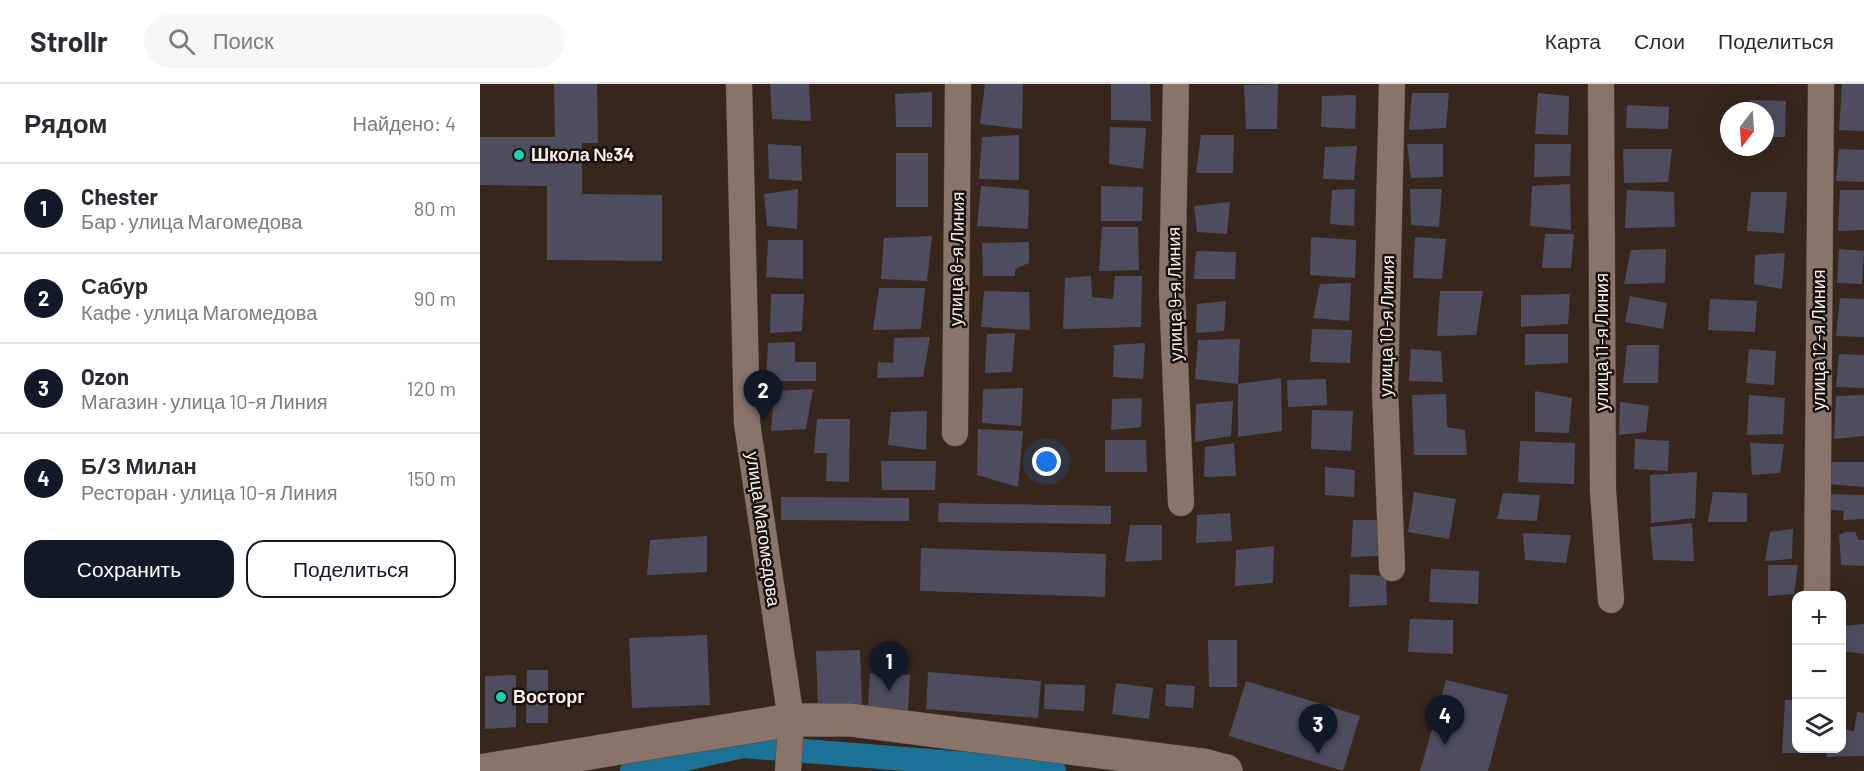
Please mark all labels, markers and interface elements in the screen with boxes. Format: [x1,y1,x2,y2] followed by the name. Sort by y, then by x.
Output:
[144,14,564,68] search box
[30,24,108,58] text: Strollr
[165,25,198,58] icon: search
[213,27,274,53] text: Поиск
[1545,28,1601,53] text: Карта
[1634,28,1685,53] text: Слои
[1718,28,1834,53] text: Поделиться
[1720,102,1774,156] north arrow
[24,107,107,138] text: Рядом
[353,111,456,135] text: Найдено: 4
[531,143,634,165] place label: Школа №34
[512,148,526,162] marker: Школа №34
[81,183,158,209] text: Chester
[944,192,968,326] street label: улица 8-я Линия
[40,196,47,220] text: 1
[414,196,456,220] text: 80 m
[81,209,302,233] text: Бар · улица Магомедова
[1162,227,1186,361] street label: улица 9-я Линия
[1374,255,1398,397] street label: улица 10-я Линия
[1807,269,1829,411] street label: улица 12-я Линия
[81,272,148,298] text: Сабур
[1590,273,1612,411] street label: улица 11-я Линия
[38,286,49,310] text: 2
[414,286,456,310] text: 90 m
[81,300,317,324] text: Кафе · улица Магомедова
[81,363,129,389] text: Ozon
[744,370,782,420] pin: 2
[38,376,49,400] text: 3
[406,376,456,400] text: 120 m
[81,389,328,413] text: Магазин · улица 10-я Линия
[1032,447,1061,476] your location
[742,450,786,609] street label: улица Магомедова
[81,452,197,478] text: Б/З Милан
[37,466,50,490] text: 4
[407,466,456,490] text: 150 m
[81,480,337,504] text: Ресторан · улица 10-я Линия
[24,540,234,598] button: Сохранить
[246,540,456,598] button: Поделиться
[1792,591,1846,753] map controls
[1792,591,1846,645] button: +
[870,642,908,691] pin: 1
[1792,645,1846,699] button: −
[513,685,585,707] place label: Восторг
[494,690,508,704] marker: Восторг
[1426,696,1464,745] pin: 4
[1792,699,1846,753] button: layers
[1298,704,1338,754] pin: 3

